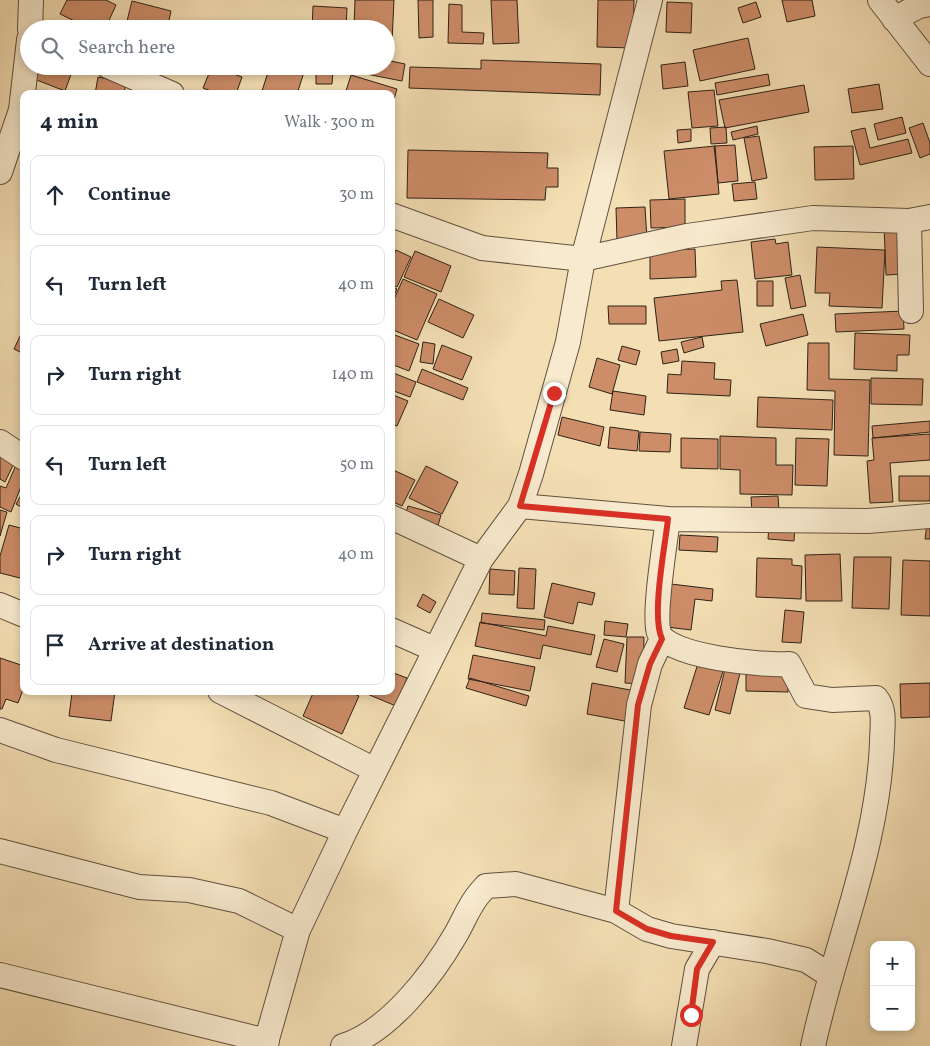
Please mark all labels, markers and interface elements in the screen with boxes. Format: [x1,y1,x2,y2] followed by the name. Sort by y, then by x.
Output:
[20,20,395,75] search box
[38,34,66,62] icon: search
[78,35,175,61] text: Search here
[40,108,99,137] text: 4 min
[284,112,375,134] text: Walk · 300 m
[41,181,69,209] icon: ahead
[88,182,171,208] text: Continue
[339,184,374,206] text: 30 m
[41,271,69,299] icon: left
[88,272,167,298] text: Turn left
[338,274,374,296] text: 40 m
[41,361,69,389] icon: right
[88,362,181,388] text: Turn right
[332,364,374,386] text: 140 m
[543,382,566,405] route end
[41,451,69,479] icon: left
[88,452,167,478] text: Turn left
[340,454,374,476] text: 50 m
[41,541,69,569] icon: right
[88,542,181,568] text: Turn right
[338,544,374,566] text: 40 m
[41,631,69,659] icon: arrive
[88,632,274,658] text: Arrive at destination
[870,941,915,1031] map controls
[870,941,915,986] button: +
[870,986,915,1031] button: −
[680,1004,703,1027] route start

